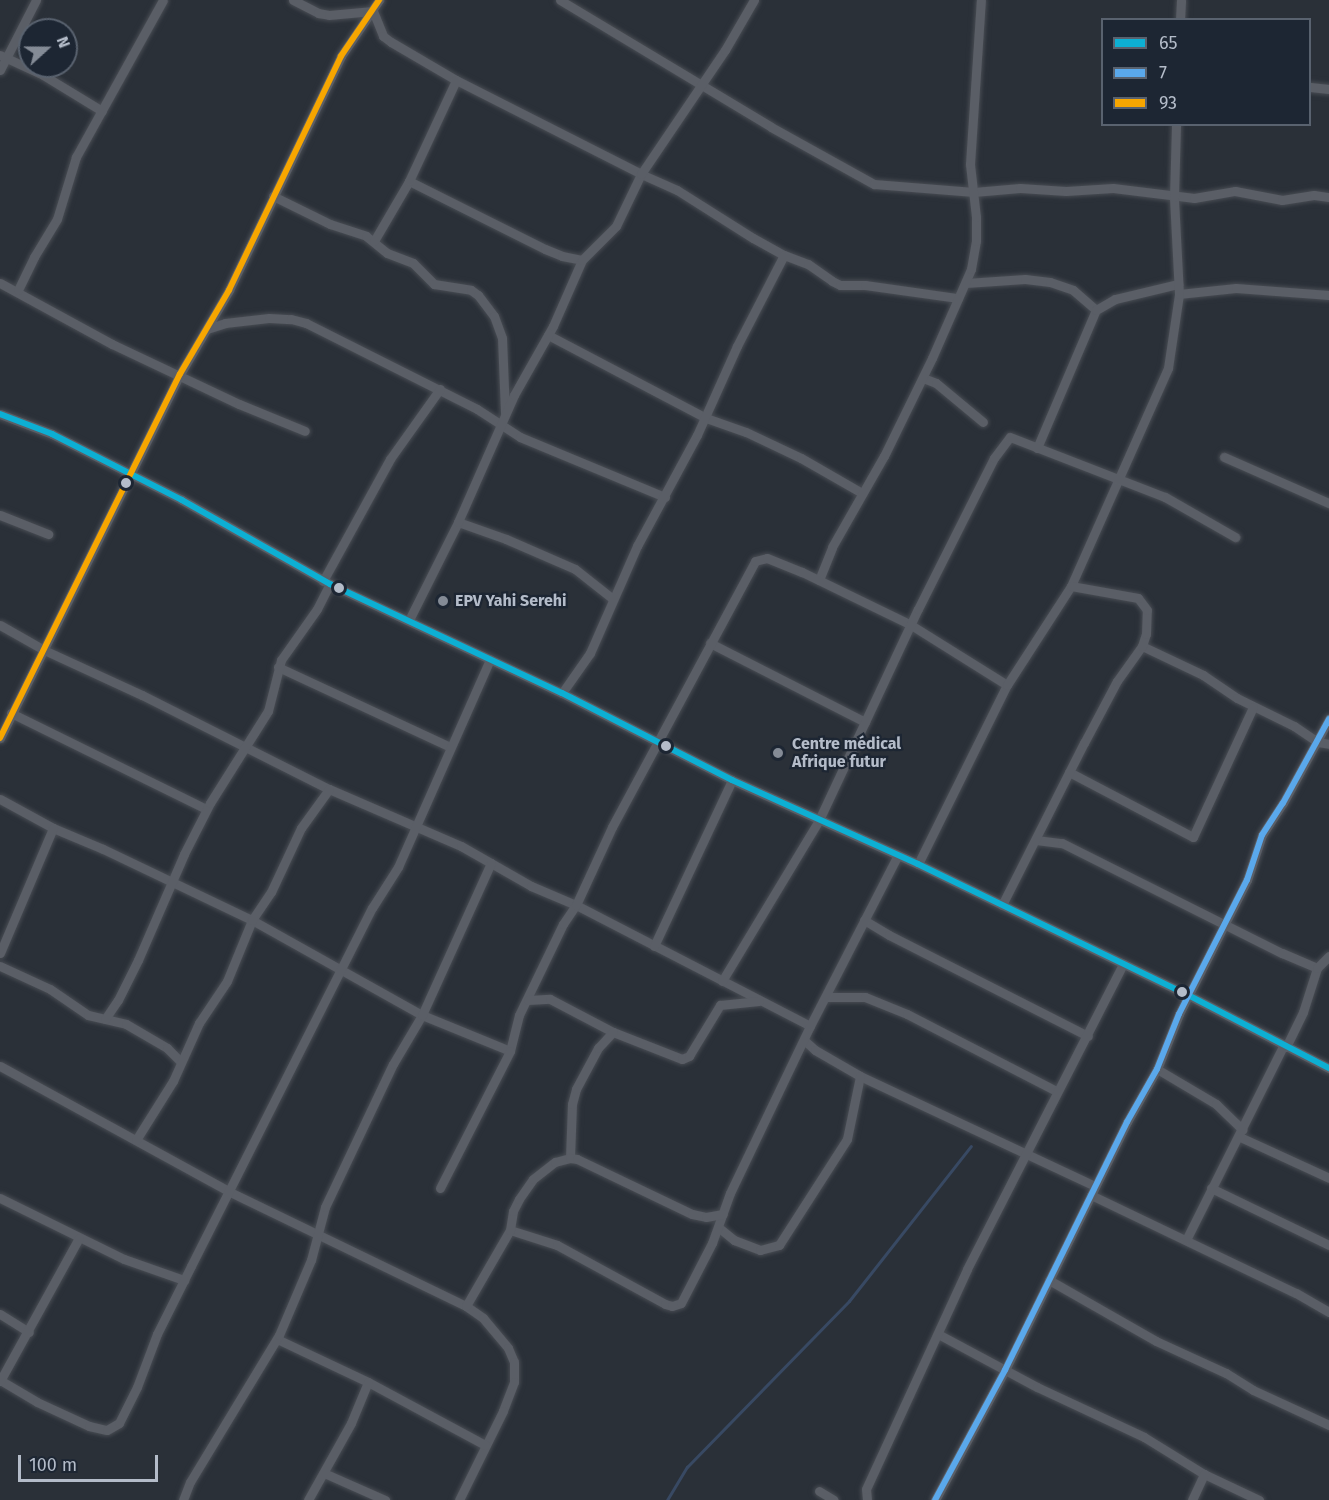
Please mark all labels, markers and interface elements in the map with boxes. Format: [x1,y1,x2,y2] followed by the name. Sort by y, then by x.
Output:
[18,18,78,78] north arrow
[1101,18,1311,126] legend
[1159,32,1178,54] text: 65
[53,34,74,50] text: N
[1159,62,1167,84] text: 7
[1159,92,1177,114] text: 93
[120,477,132,489] unlabelled marker
[333,582,345,594] unlabelled marker
[455,591,567,611] place label: EPV Yahi Serehi
[436,594,450,608] marker: EPV Yahi Serehi
[792,734,901,772] place label: Centre médical Afrique futur
[660,740,672,752] unlabelled marker
[769,744,787,762] marker: Centre médical Afrique futur
[1176,986,1188,998] unlabelled marker
[21,1443,160,1481] scale bar
[29,1454,77,1476] text: 100 m

